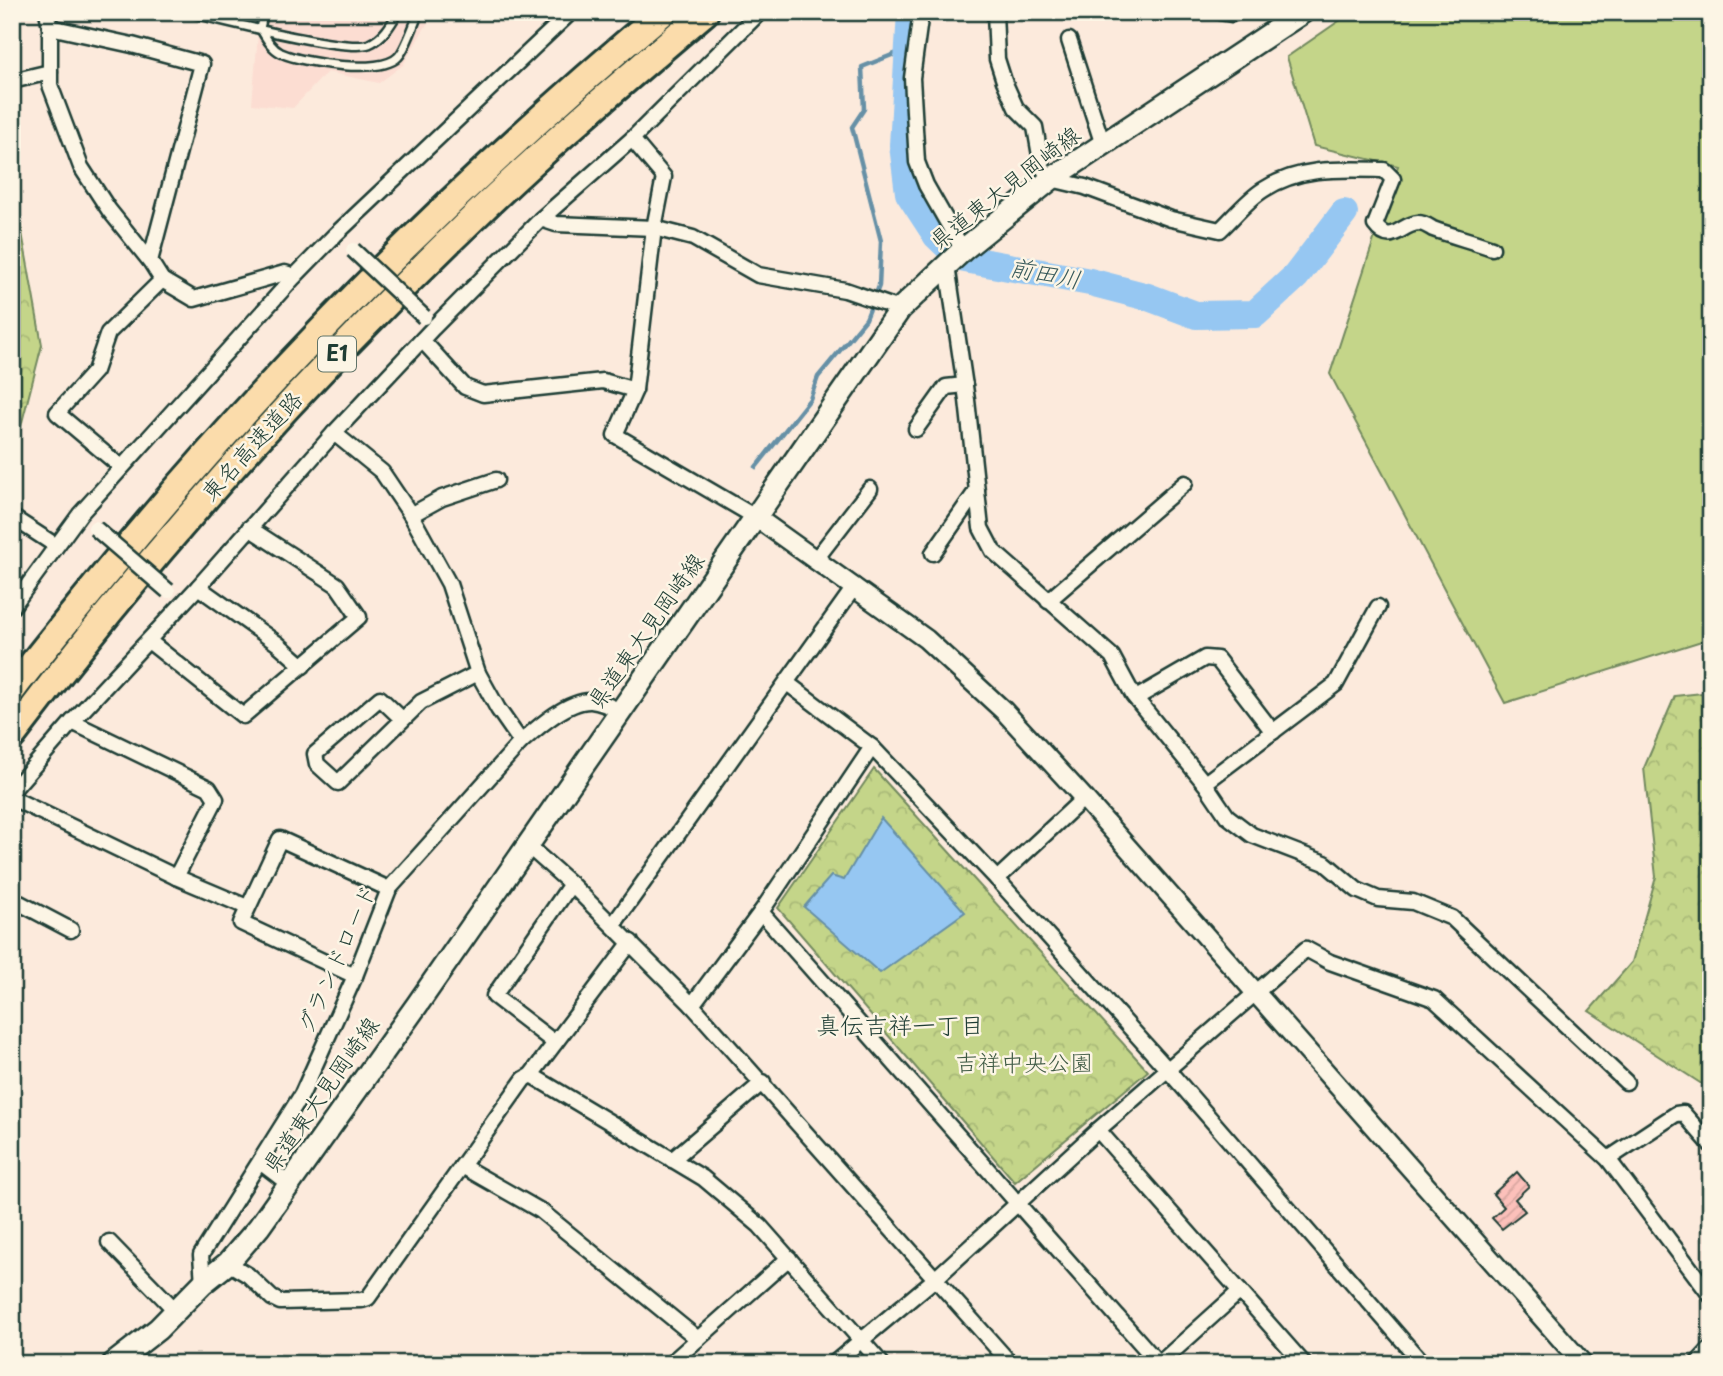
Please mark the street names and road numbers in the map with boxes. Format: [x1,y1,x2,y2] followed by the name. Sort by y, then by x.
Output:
[921,116,1087,257] street label: 県道東大見岡崎線
[318,336,356,372] road number: E1
[192,382,310,508] street label: 東名高速道路
[578,545,712,716] street label: 県道東大見岡崎線
[287,878,384,1039] street label: グランドロード
[253,1009,387,1180] street label: 県道東大見岡崎線

